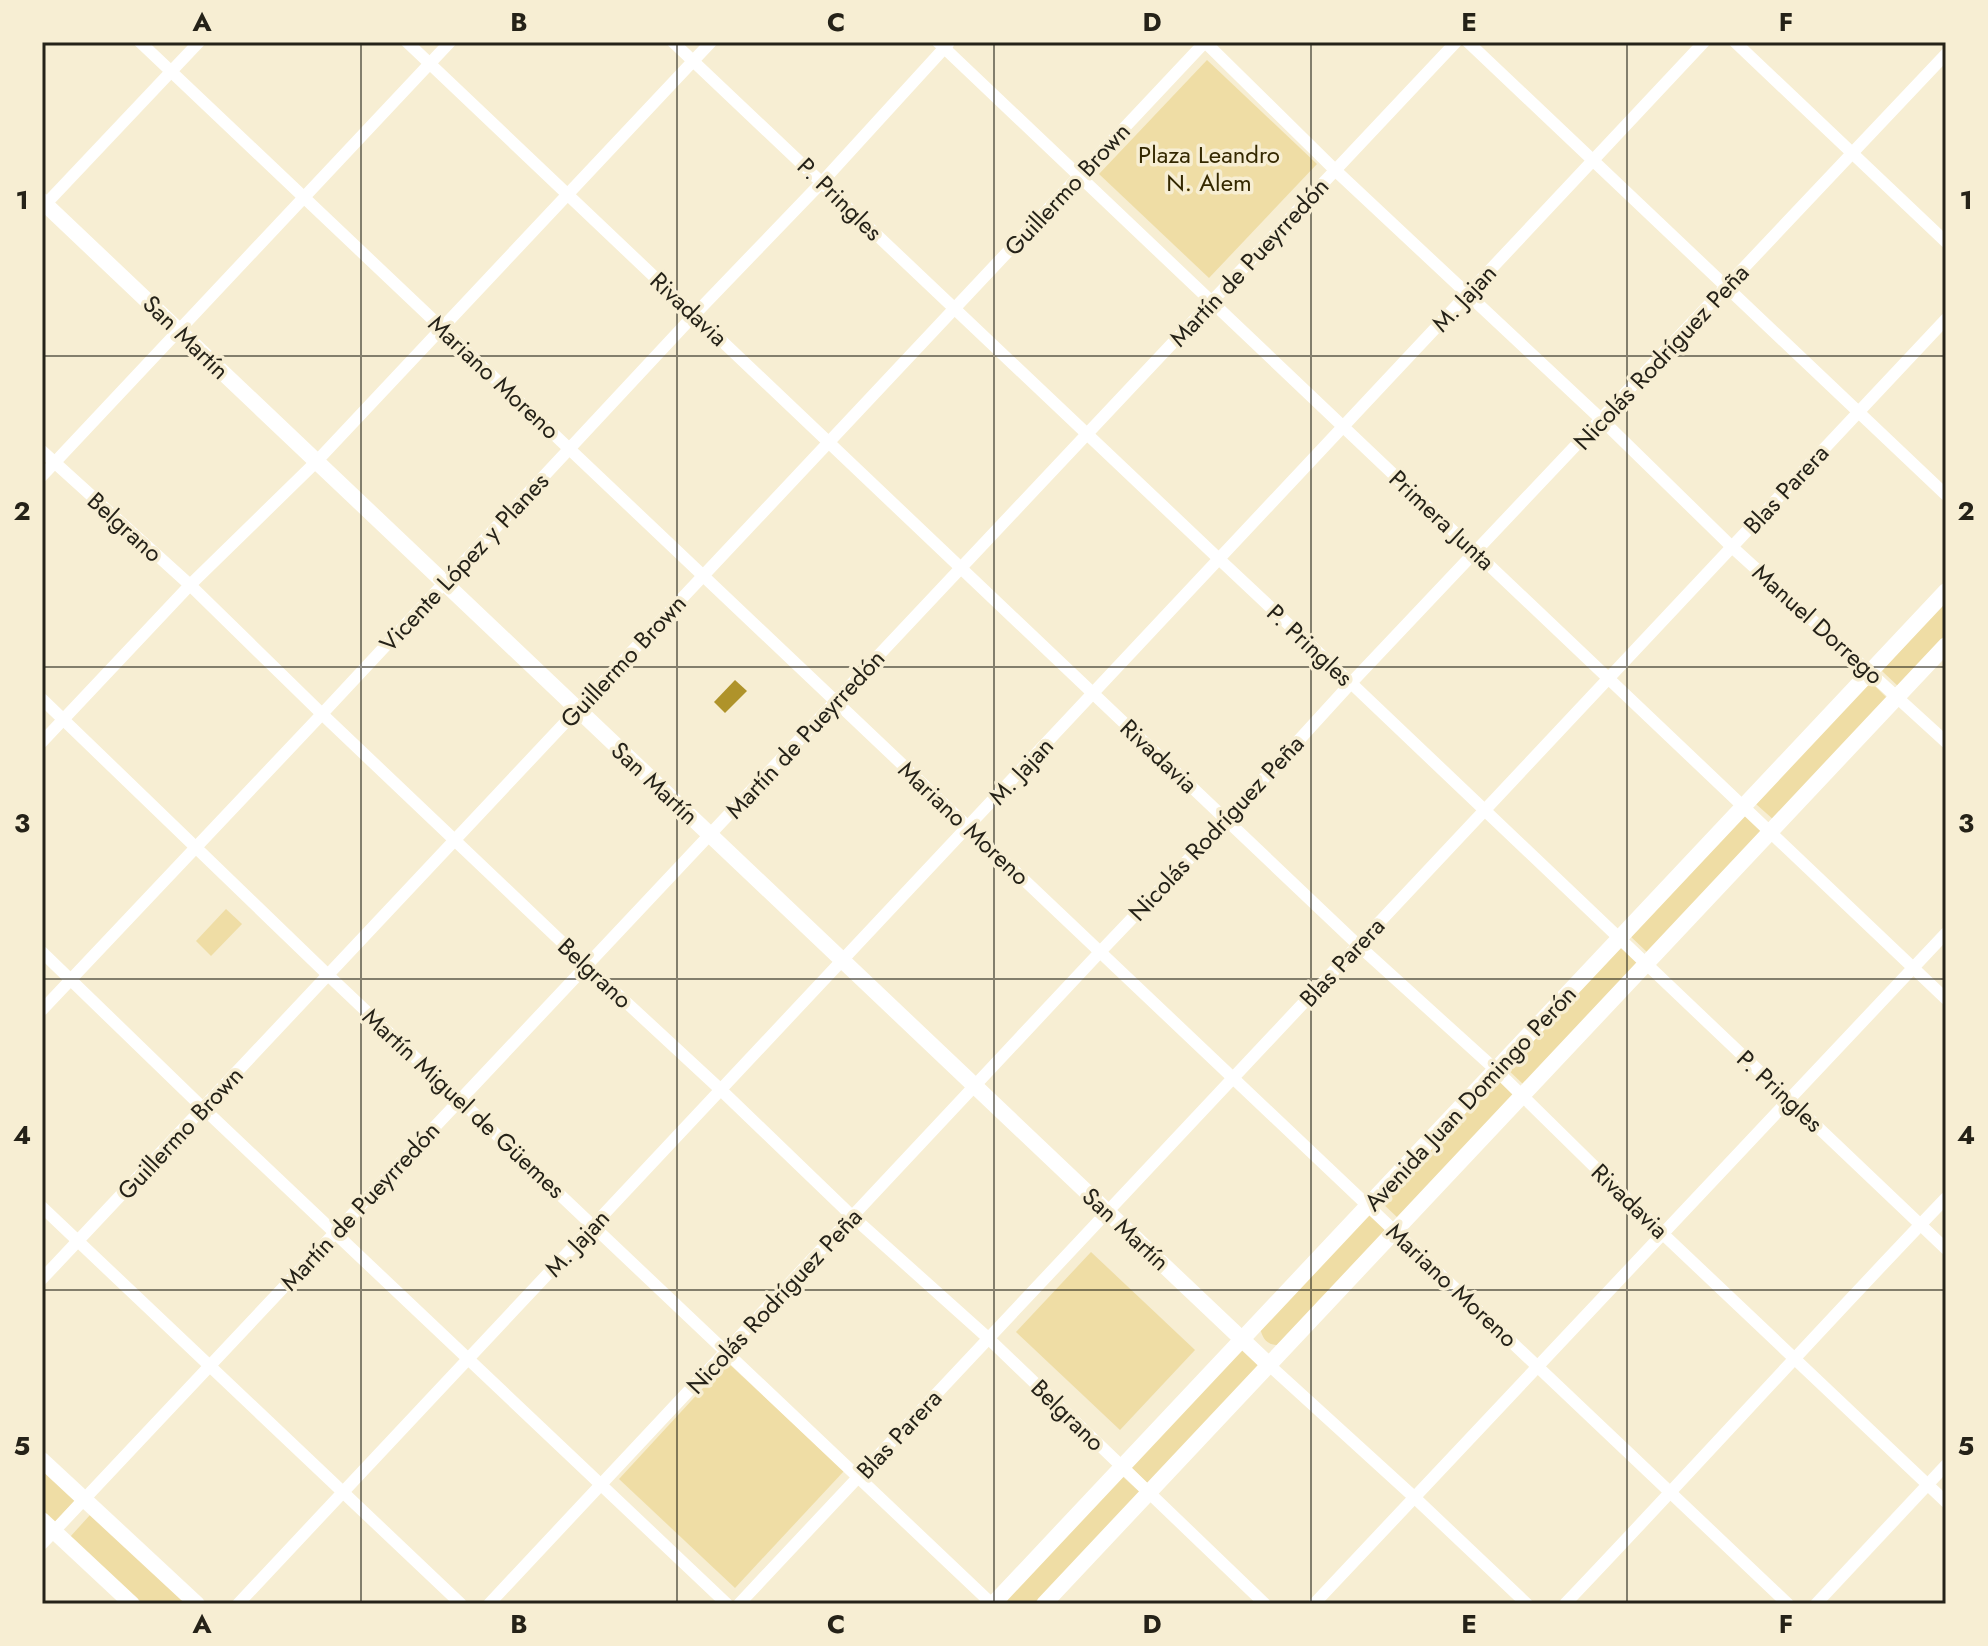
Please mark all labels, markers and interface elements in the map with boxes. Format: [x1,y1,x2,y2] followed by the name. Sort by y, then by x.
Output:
[191,3,212,41] text: A
[510,3,528,41] text: B
[827,3,845,41] text: C
[1142,3,1162,41] text: D
[1461,3,1477,41] text: E
[1779,3,1793,41] text: F
[996,115,1138,263] street label: Guillermo Brown
[1138,137,1280,200] park label: Plaza Leandro N. Alem
[789,149,891,249] street label: P. Pringles
[1161,170,1337,354] street label: Martín de Pueyrredón
[15,181,29,219] text: 1
[1959,181,1973,219] text: 1
[1423,256,1505,340] street label: M. Jajan
[1565,256,1757,458] street label: Nicolás Rodríguez Peña
[642,264,736,354] street label: Rivadavia
[135,287,237,387] street label: San Martín
[420,307,568,447] street label: Mariano Moreno
[1735,436,1837,542] street label: Blas Parera
[1381,462,1503,578] street label: Primera Junta
[371,464,557,660] street label: Vicente López y Planes
[80,484,170,570] street label: Belgrano
[13,492,31,530] text: 2
[1957,492,1975,530] text: 2
[1745,555,1891,693] street label: Manuel Dorrego
[552,587,694,735] street label: Guillermo Brown
[1259,596,1361,694] street label: P. Pringles
[717,642,893,826] street label: Martín de Pueyrredón
[1112,711,1206,801] street label: Rivadavia
[1120,727,1312,929] street label: Nicolás Rodríguez Peña
[980,729,1062,813] street label: M. Jajan
[603,733,707,833] street label: San Martín
[890,753,1038,893] street label: Mariano Moreno
[14,804,30,842] text: 3
[1958,804,1974,842] text: 3
[1291,909,1393,1015] street label: Blas Parera
[550,929,640,1017] street label: Belgrano
[1356,977,1584,1219] street label: Avenida Juan Domingo Perón
[355,1000,573,1206] street label: Martín Miguel de Güemes
[1729,1042,1831,1140] street label: P. Pringles
[109,1059,251,1207] street label: Guillermo Brown
[272,1114,448,1298] street label: Martín de Pueyrredón
[13,1116,31,1154] text: 4
[1957,1116,1975,1154] text: 4
[1584,1155,1676,1247] street label: Rivadavia
[1074,1179,1178,1279] street label: San Martín
[678,1200,870,1402] street label: Nicolás Rodríguez Peña
[536,1201,618,1285] street label: M. Jajan
[1378,1215,1526,1355] street label: Mariano Moreno
[1023,1371,1113,1459] street label: Belgrano
[848,1381,950,1487] street label: Blas Parera
[14,1427,30,1465] text: 5
[1958,1427,1974,1465] text: 5
[191,1605,212,1643] text: A
[510,1605,528,1643] text: B
[827,1605,845,1643] text: C
[1142,1605,1162,1643] text: D
[1461,1605,1477,1643] text: E
[1779,1605,1793,1643] text: F

